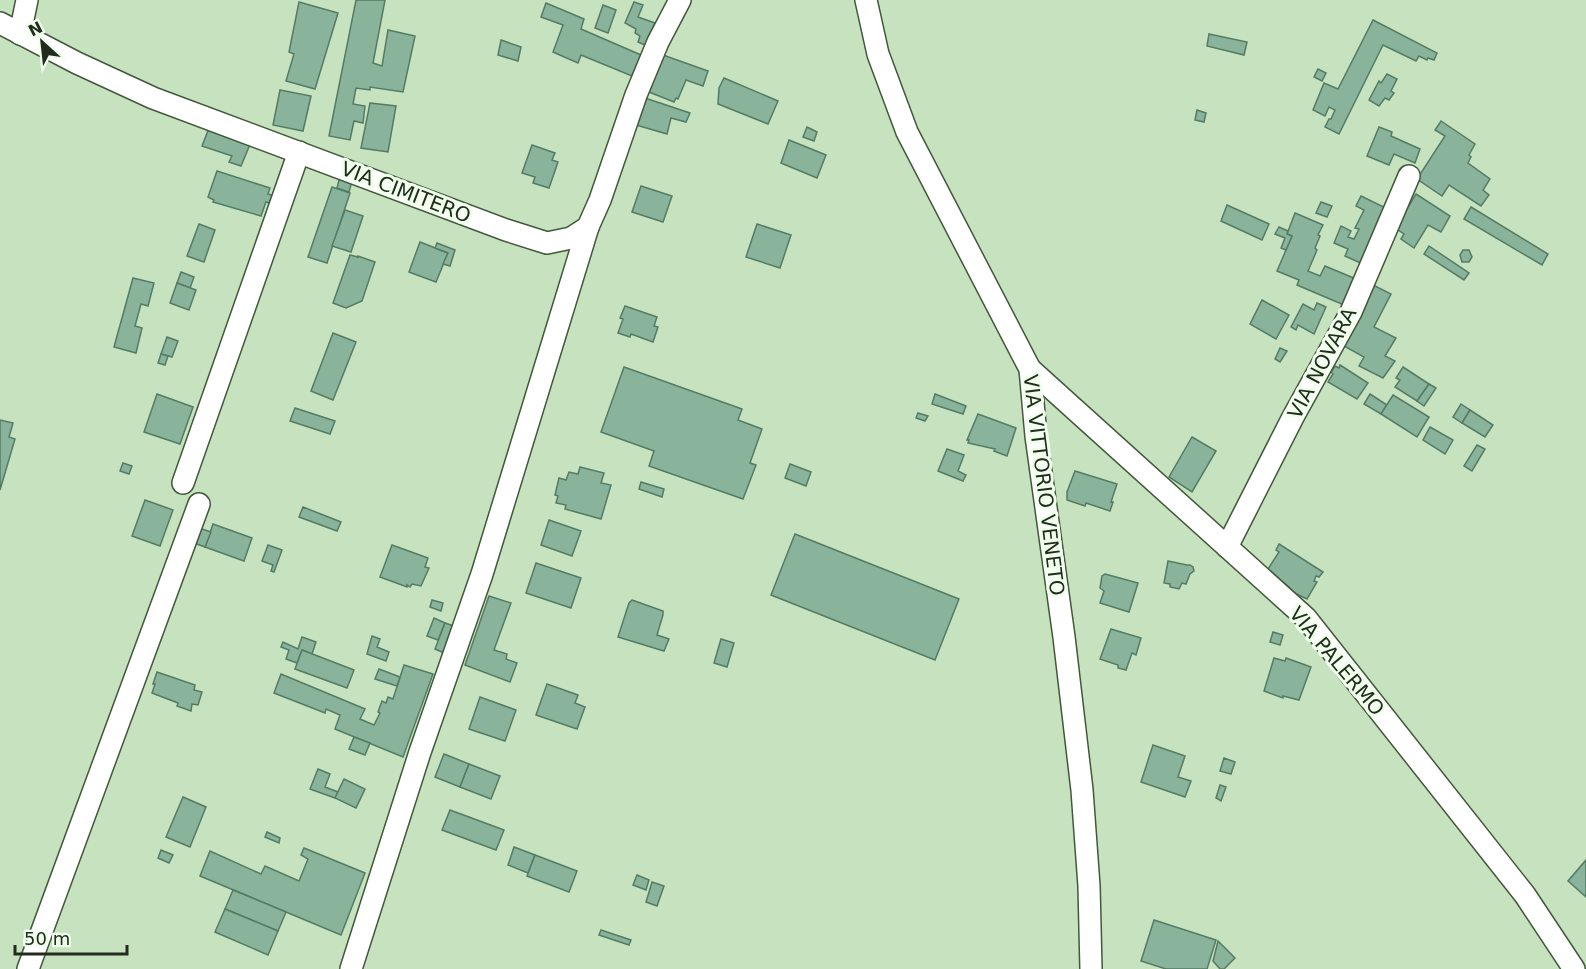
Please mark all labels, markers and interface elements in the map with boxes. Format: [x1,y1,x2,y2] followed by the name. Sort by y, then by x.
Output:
[12,12,72,72] north arrow
[25,18,46,41] text: N
[338,156,474,228] street label: VIA CIMITERO
[1283,303,1362,423] street label: VIA NOVARA
[1019,373,1069,597] street label: VIA VITTORIO VENETO
[1284,602,1390,720] street label: VIA PALERMO
[15,918,128,956] scale bar
[24,928,70,949] text: 50 m

